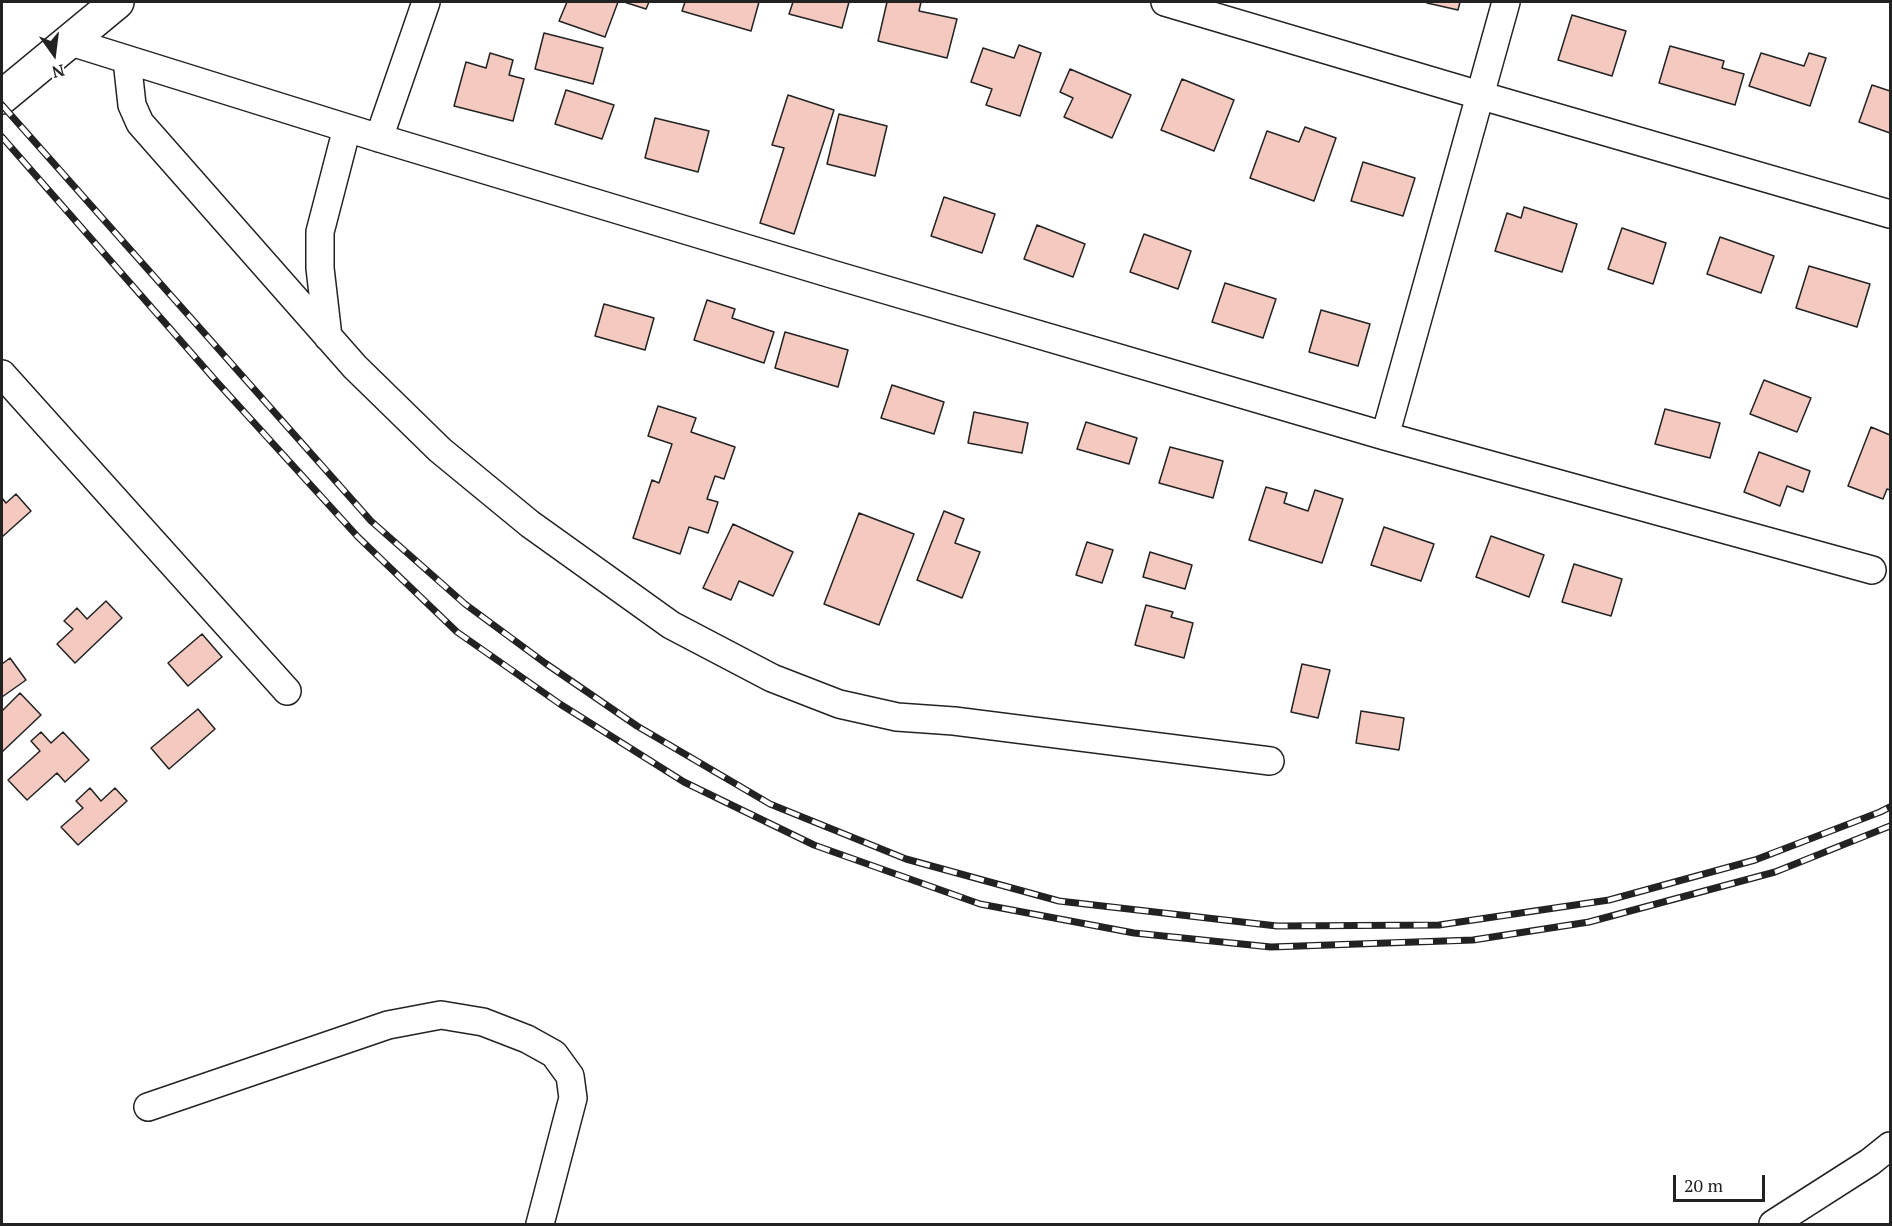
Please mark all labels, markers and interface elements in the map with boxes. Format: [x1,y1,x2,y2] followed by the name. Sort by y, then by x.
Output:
[24,24,84,84] north arrow
[50,59,67,84] text: N
[1676,1163,1768,1201] scale bar
[1684,1173,1723,1197] text: 20 m

